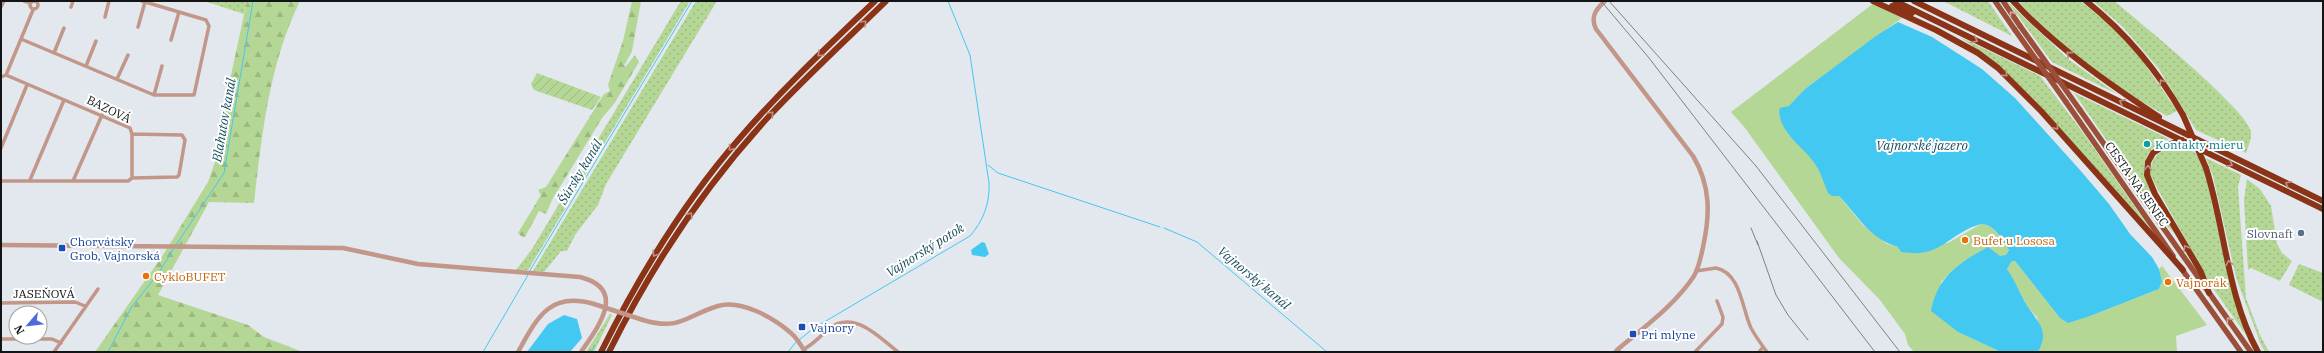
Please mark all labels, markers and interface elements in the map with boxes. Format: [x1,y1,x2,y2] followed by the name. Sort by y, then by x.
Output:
[2010,11,2017,18] one-way arrow
[859,20,867,28] one-way arrow
[1970,35,1978,43] one-way arrow
[817,49,825,57] one-way arrow
[2066,51,2073,58] one-way arrow
[2000,70,2007,77] one-way arrow
[208,76,240,164] water label: Blahutov kanál
[2160,79,2167,86] one-way arrow
[84,92,134,126] street label: BAZOVÁ
[2118,100,2126,107] one-way arrow
[767,111,774,119] one-way arrow
[2051,122,2058,130] one-way arrow
[554,136,606,208] water label: Šúrsky kanál
[1876,137,1968,154] water label: Vajnorské jazero
[2155,137,2244,152] place label: Kontakty mieru
[2102,139,2172,230] street label: CESTA NA SENEC
[2142,139,2152,149] marker: Kontakty mieru
[729,144,736,151] one-way arrow
[2225,159,2233,166] one-way arrow
[2144,165,2153,171] one-way arrow
[2285,181,2292,189] one-way arrow
[685,213,692,220] one-way arrow
[883,219,967,281] water label: Vajnorský potok
[2247,226,2293,241] place label: Slovnaft
[2296,228,2306,238] marker: Slovnaft
[1973,233,2055,248] place label: Bufet u Lososa
[70,234,161,263] place label: Chorvátsky Grob, Vajnorská
[1960,235,1970,245] marker: Bufet u Lososa
[57,243,67,253] marker: Chorvátsky Grob, Vajnorská
[1214,243,1294,314] water label: Vajnorský kanál
[2184,245,2191,252] one-way arrow
[653,249,660,256] one-way arrow
[2225,260,2233,267] one-way arrow
[154,269,226,284] place label: CykloBUFET
[141,271,151,281] marker: CykloBUFET
[2176,275,2227,290] place label: Vajnorák
[2163,277,2173,287] marker: Vajnorák
[13,286,75,301] street label: JASEŇOVÁ
[8,305,48,345] north arrow
[2226,317,2234,324] one-way arrow
[810,320,854,335] place label: Vajnory
[11,322,27,337] text: N
[797,322,807,332] marker: Vajnory
[1641,327,1696,342] place label: Pri mlyne
[1628,329,1638,339] marker: Pri mlyne

